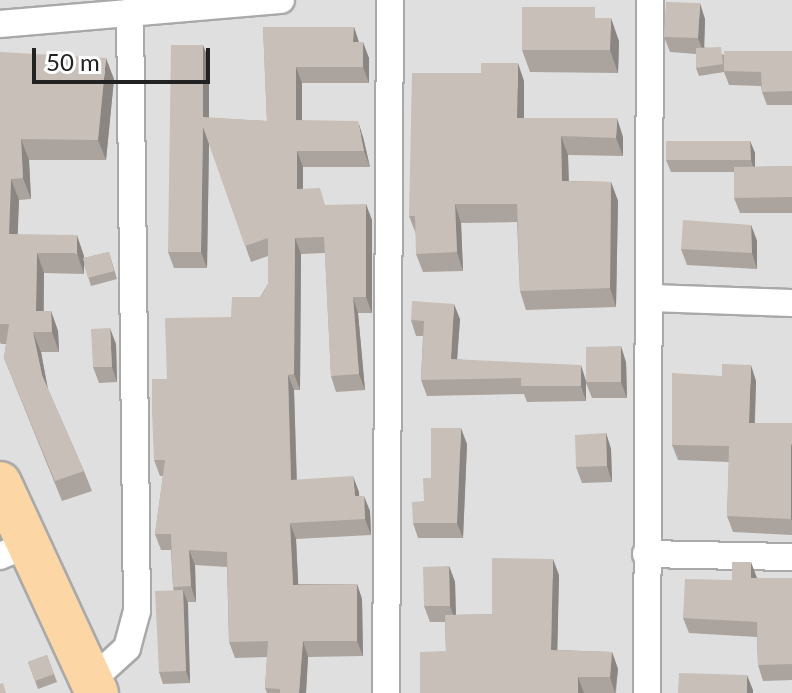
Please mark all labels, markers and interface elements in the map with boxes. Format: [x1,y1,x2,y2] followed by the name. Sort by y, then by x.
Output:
[36,32,214,82] scale bar
[46,47,100,76] text: 50 m

